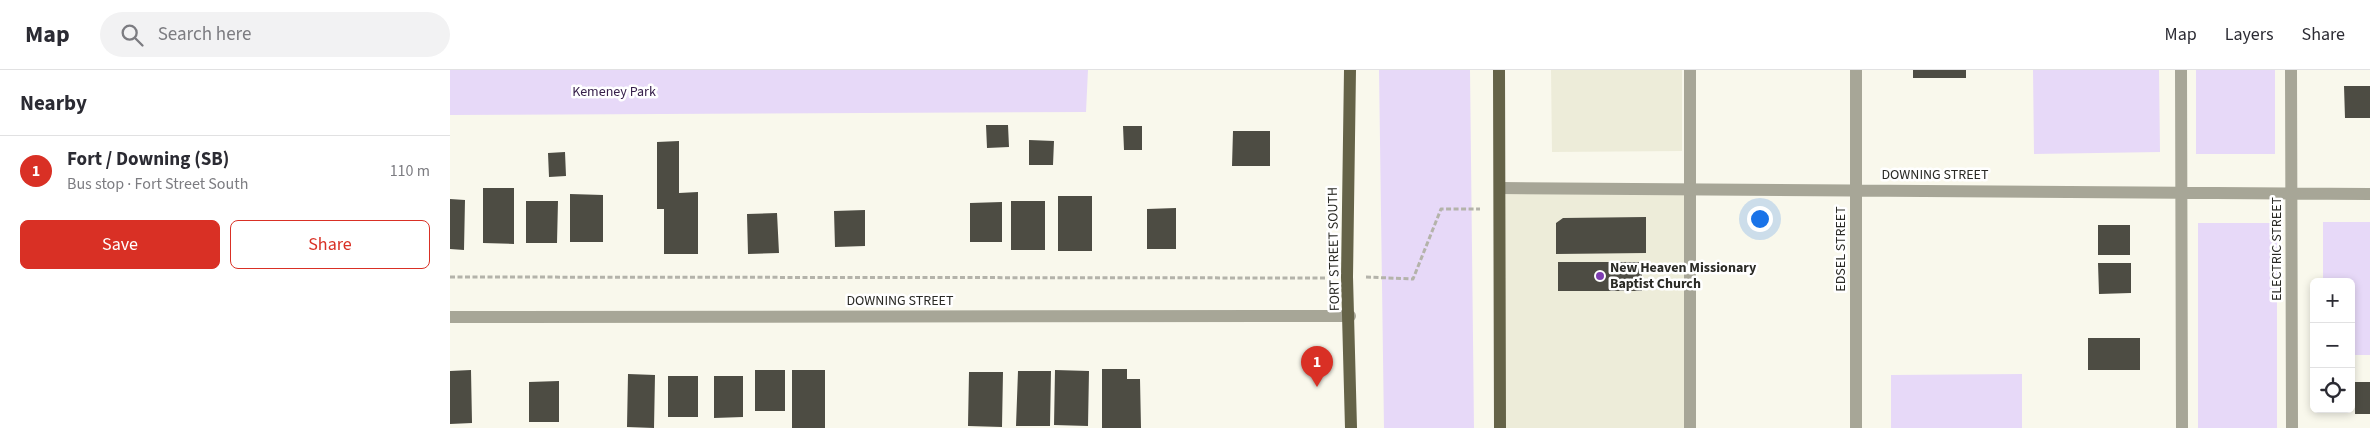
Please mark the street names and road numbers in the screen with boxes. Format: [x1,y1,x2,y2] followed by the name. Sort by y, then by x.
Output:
[1882,165,1989,185] street label: DOWNING STREET
[1323,187,1345,311] street label: FORT STREET SOUTH
[2267,196,2287,301] street label: ELECTRIC STREET
[1831,206,1851,292] street label: EDSEL STREET
[847,291,954,311] street label: DOWNING STREET

